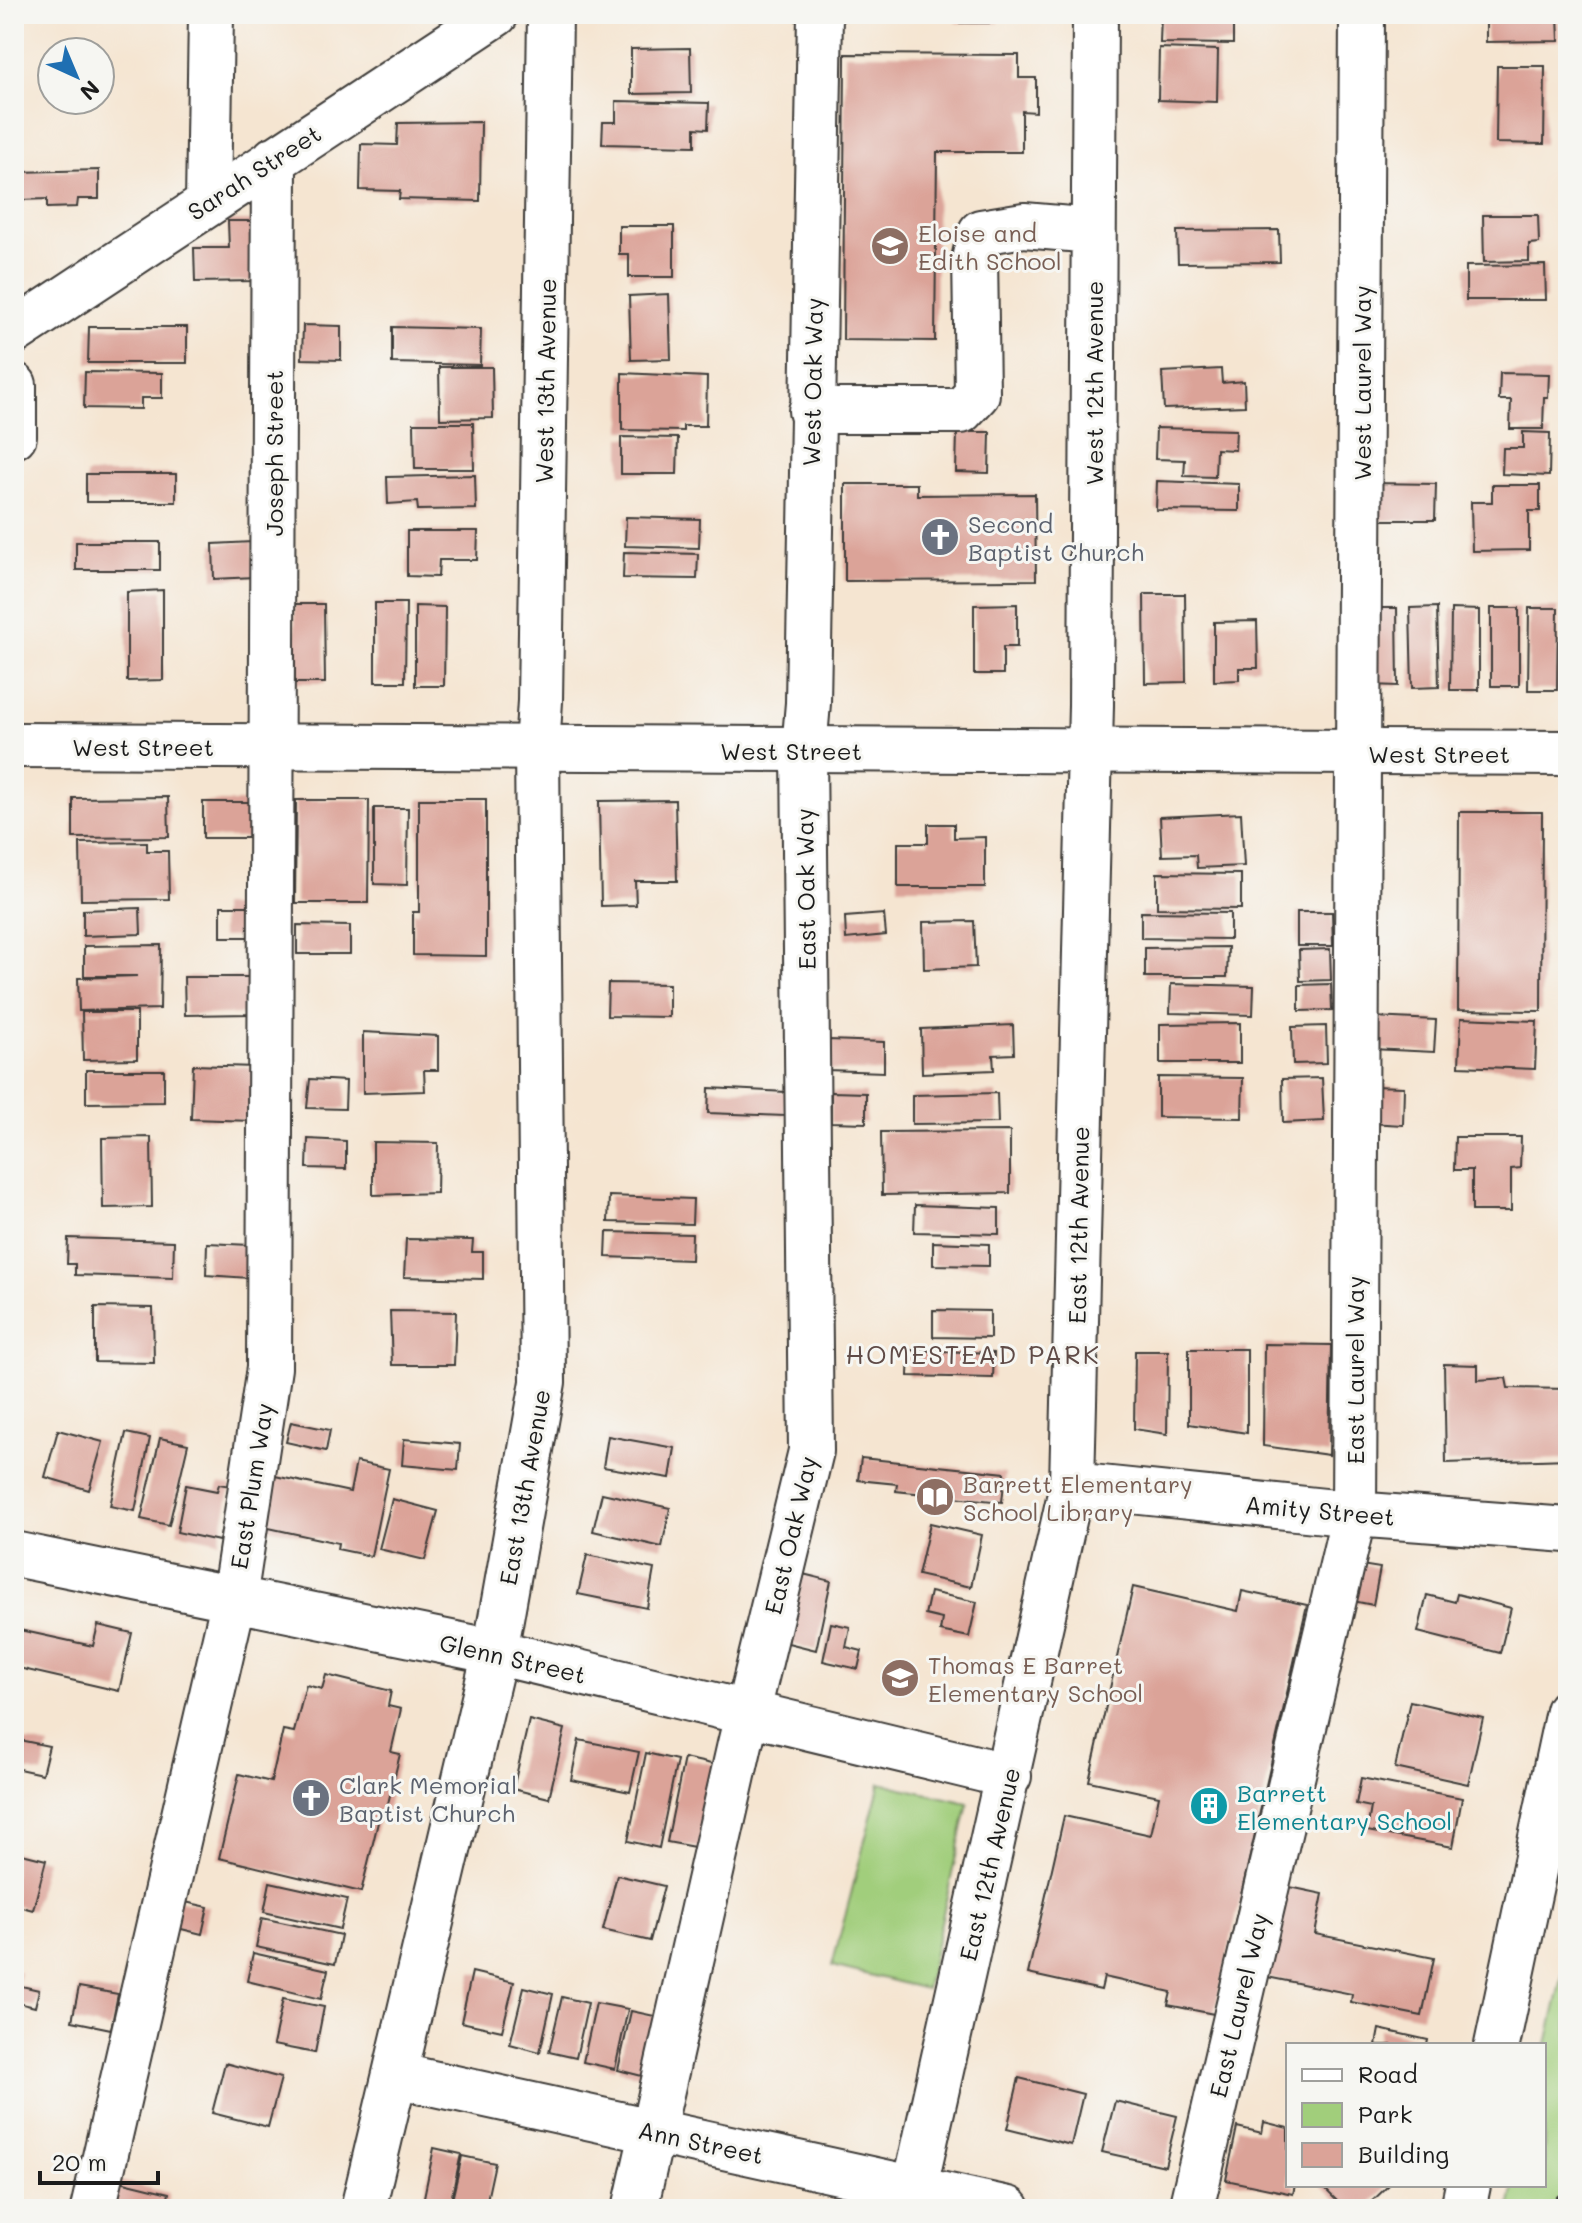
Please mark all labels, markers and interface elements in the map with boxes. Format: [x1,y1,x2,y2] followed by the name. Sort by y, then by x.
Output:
[36,36,116,116] north arrow
[74,75,106,107] text: N
[181,117,327,227] street label: Sarah Street
[918,217,1062,276] place label: Eloise and Edith School
[869,225,911,267] school or university icon: Eloise and Edith School
[528,278,562,484] street label: West 13th Avenue
[1078,281,1109,485] street label: West 12th Avenue
[1346,285,1377,481] street label: West Laurel Way
[795,297,829,467] street label: West Oak Way
[258,370,289,536] street label: Joseph Street
[968,508,1144,567] place label: Second Baptist Church
[919,516,961,558] church icon: Second Baptist Church
[72,731,214,762] street label: West Street
[720,735,862,766] street label: West Street
[1368,738,1510,769] street label: West Street
[788,808,822,970] street label: East Oak Way
[1061,1126,1095,1324] street label: East 12th Avenue
[1339,1276,1370,1464] street label: East Laurel Way
[845,1337,1101,1371] district label: HOMESTEAD PARK
[492,1387,556,1587] street label: East 13th Avenue
[223,1401,279,1571] street label: East Plum Way
[757,1453,823,1617] street label: East Oak Way
[963,1468,1193,1527] place label: Barrett Elementary School Library
[914,1476,956,1518] library icon: Barrett Elementary School Library
[1244,1488,1396,1532] street label: Amity Street
[437,1626,589,1690] street label: Glenn Street
[928,1649,1143,1708] place label: Thomas E Barret Elementary School
[879,1657,921,1699] school or university icon: Thomas E Barret Elementary School
[952,1764,1026,1964] street label: East 12th Avenue
[339,1769,517,1828] place label: Clark Memorial Baptist Church
[290,1777,332,1819] church icon: Clark Memorial Baptist Church
[1237,1777,1452,1836] place label: Barrett Elementary School
[1188,1785,1230,1827] building icon: Barrett Elementary School
[1202,1910,1274,2100] street label: East Laurel Way
[1286,2043,1546,2187] legend
[1358,2058,1418,2089] text: Road
[1358,2098,1412,2129] text: Park
[636,2114,766,2170] street label: Ann Street
[40,2135,158,2185] scale bar
[1358,2138,1449,2169] text: Building
[52,2146,107,2177] text: 20 m

